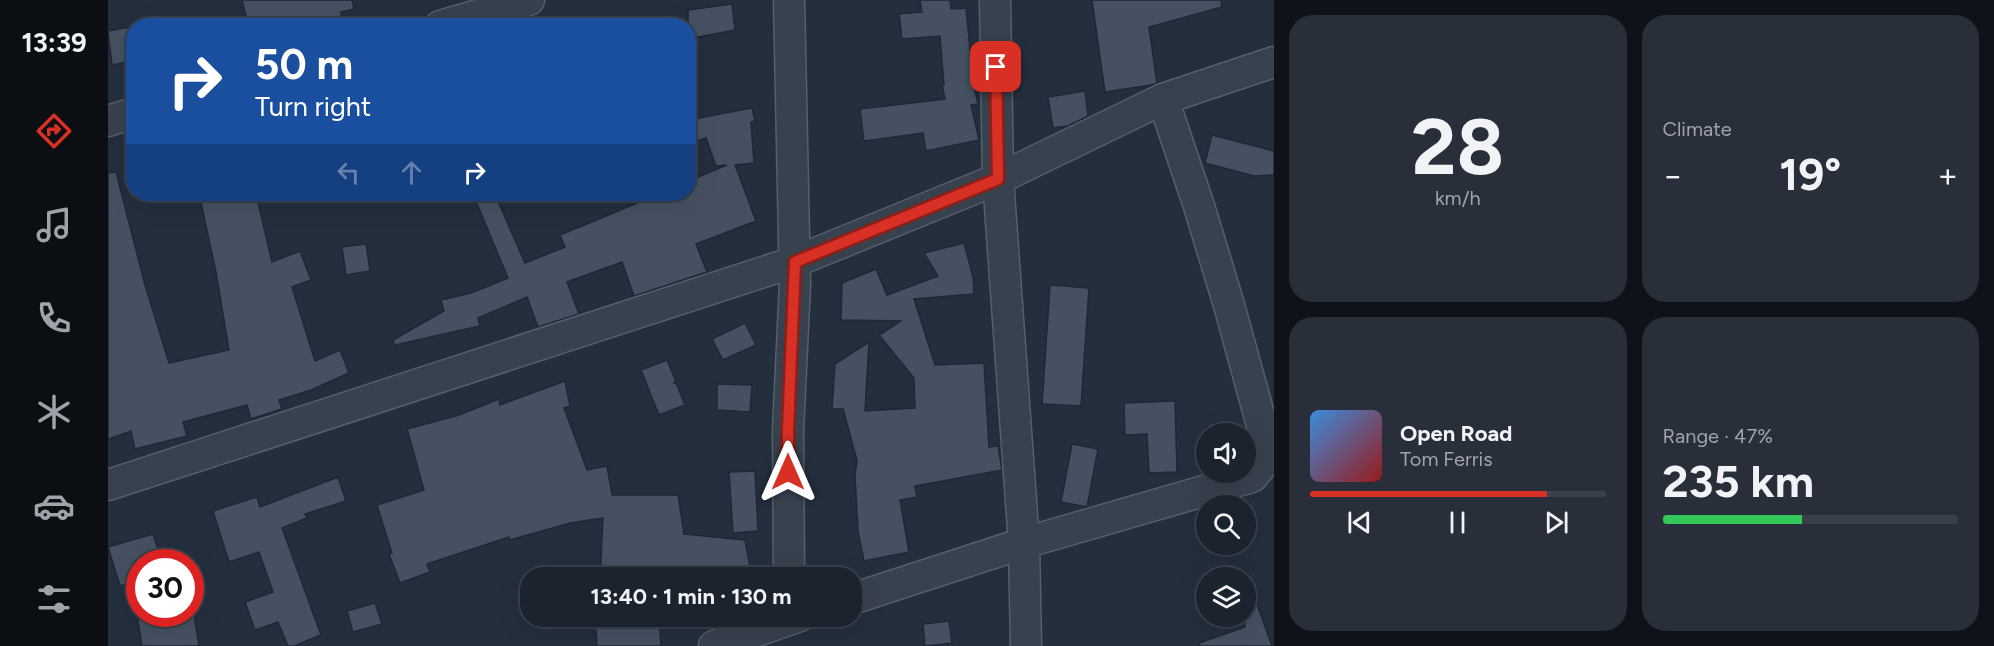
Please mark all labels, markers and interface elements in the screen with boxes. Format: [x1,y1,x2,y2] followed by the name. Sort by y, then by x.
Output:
[21,26,87,59] text: 13:39
[255,39,353,90] text: 50 m
[970,41,1021,92] pin
[156,42,234,120] icon: right
[979,50,1012,83] icon: arrive
[255,90,371,123] text: Turn right
[1411,100,1504,194] text: 28
[33,110,75,152] icon: directions
[1663,117,1732,141] text: Climate
[1779,147,1841,201] text: 19°
[332,156,365,189] icon: left
[395,156,428,189] icon: ahead
[458,156,491,189] icon: right
[1663,156,1683,195] text: −
[1937,156,1958,195] text: +
[1435,186,1481,210] text: km/h
[33,204,75,246] icon: music
[33,297,75,339] icon: phone
[33,391,75,433] icon: climate
[1400,420,1512,447] text: Open Road
[1196,423,1256,627] map controls
[1196,423,1256,483] button: sound
[1663,424,1773,448] text: Range · 47%
[756,440,820,504] position arrow
[1400,447,1493,471] text: Tom Ferris
[1663,454,1814,508] text: 235 km
[33,485,75,527] icon: car
[1196,495,1256,555] button: search
[1343,506,1376,539] icon: previous
[1441,506,1474,539] icon: pause
[1540,506,1573,539] icon: next
[126,549,204,627] speed limit sign: 30
[1196,567,1256,627] button: layers
[33,578,75,620] icon: filters
[591,583,791,610] text: 13:40 · 1 min · 130 m

